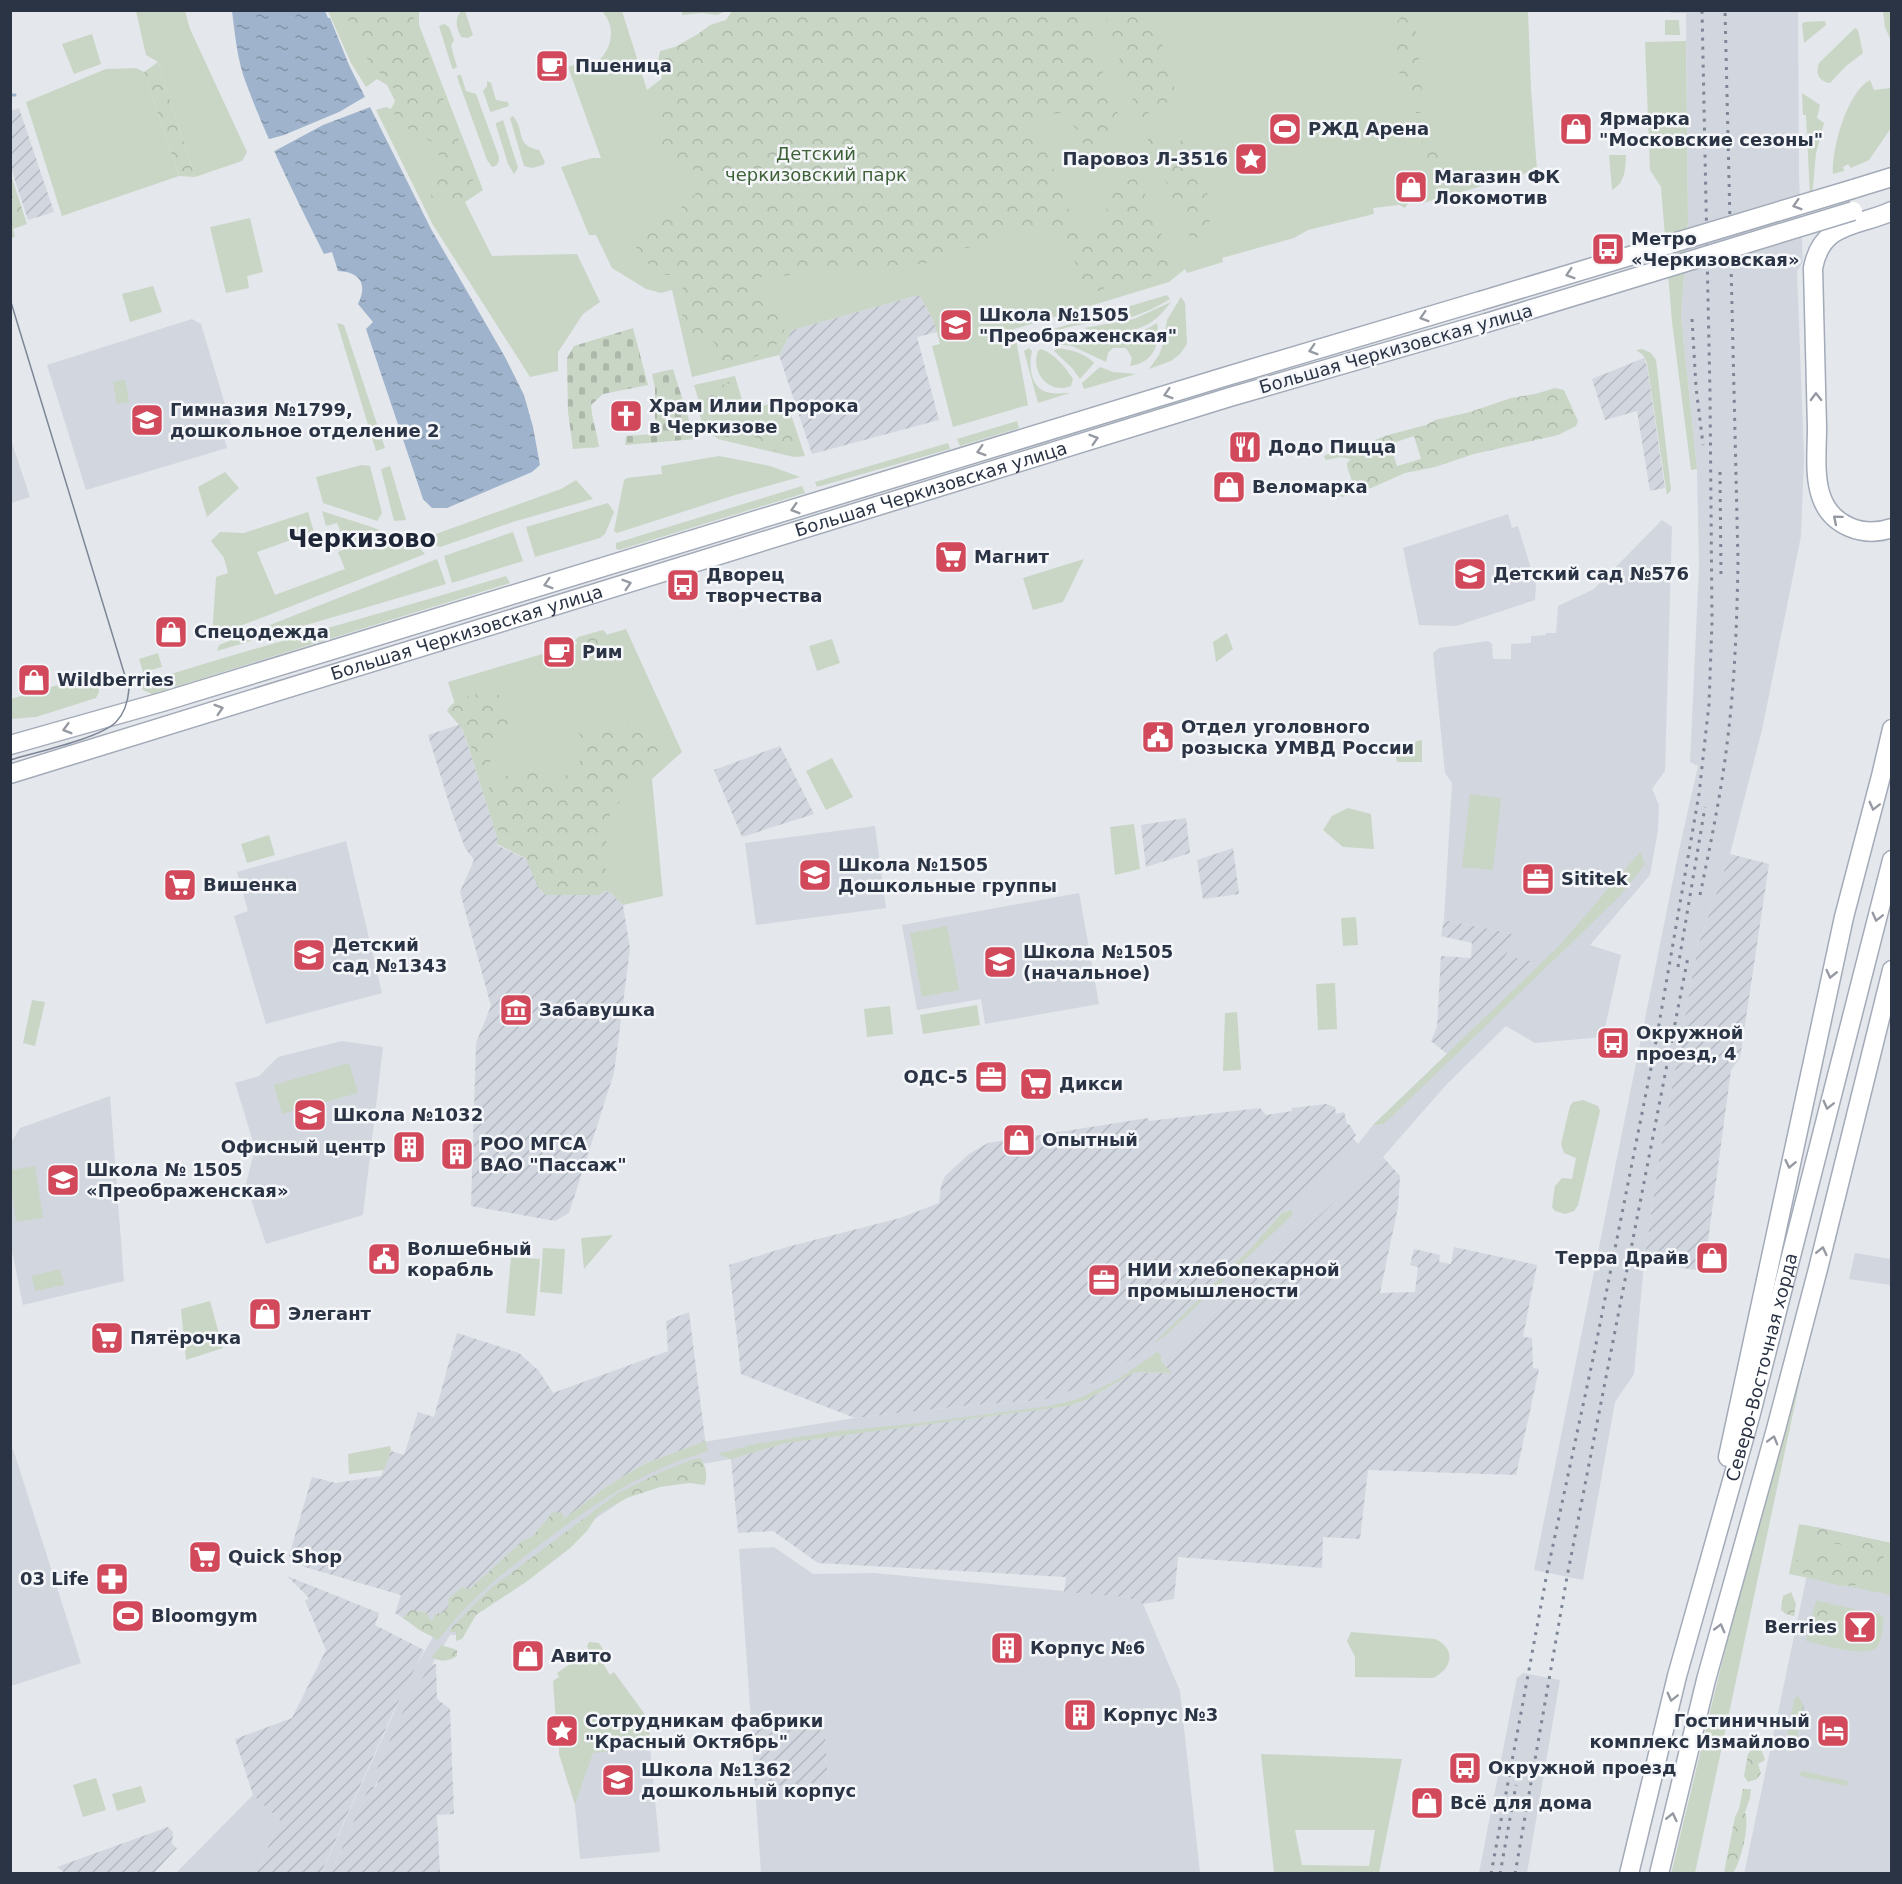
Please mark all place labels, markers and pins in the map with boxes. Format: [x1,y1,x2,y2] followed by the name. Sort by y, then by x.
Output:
[534,48,570,84] cafe icon: Пшеница
[575,55,672,76] place label: Пшеница
[1599,108,1823,150] place label: Ярмарка "Московские сезоны"
[1267,111,1303,147] sports icon: РЖД Арена
[1558,111,1594,147] shop icon: Ярмарка "Московские сезоны"
[1308,118,1429,139] place label: РЖД Арена
[1233,141,1269,177] place icon: Паровоз Л-3516
[1063,148,1228,169] place label: Паровоз Л-3516
[1434,166,1560,208] place label: Магазин ФК Локомотив
[1393,169,1429,205] shop icon: Магазин ФК Локомотив
[1631,228,1800,270] place label: Метро «Черкизовская»
[1590,231,1626,267] bus stop icon: Метро «Черкизовская»
[979,304,1177,346] place label: Школа №1505 "Преображенская"
[938,307,974,343] school or university icon: Школа №1505 "Преображенская"
[649,395,859,437] place label: Храм Илии Пророка в Черкизове
[608,398,644,434] church icon: Храм Илии Пророка в Черкизове
[170,399,439,441] place label: Гимназия №1799, дошкольное отделение 2
[129,402,165,438] school or university icon: Гимназия №1799, дошкольное отделение 2
[1227,429,1263,465] restaurant icon: Додо Пицца
[1268,436,1396,457] place label: Додо Пицца
[1211,469,1247,505] shop icon: Веломарка
[1252,476,1368,497] place label: Веломарка
[933,539,969,575] supermarket icon: Магнит
[974,546,1050,567] place label: Магнит
[1452,556,1488,592] school or university icon: Детский сад №576
[1493,563,1689,584] place label: Детский сад №576
[706,564,822,606] place label: Дворец творчества
[665,567,701,603] bus stop icon: Дворец творчества
[153,614,189,650] shop icon: Спецодежда
[194,621,329,642] place label: Спецодежда
[541,634,577,670] cafe icon: Рим
[582,641,623,662] place label: Рим
[16,662,52,698] shop icon: Wildberries
[57,669,174,690] place label: Wildberries
[1181,716,1414,758] place label: Отдел уголовного розыска УМВД России
[1140,719,1176,755] public building icon: Отдел уголовного розыска УМВД России
[838,854,1057,896] place label: Школа №1505 Дошкольные группы
[797,857,833,893] school or university icon: Школа №1505 Дошкольные группы
[1520,861,1556,897] office icon: Sititek
[162,867,198,903] supermarket icon: Вишенка
[1561,868,1629,889] place label: Sititek
[203,874,297,895] place label: Вишенка
[332,934,447,976] place label: Детский сад №1343
[291,937,327,973] school or university icon: Детский сад №1343
[1023,941,1173,983] place label: Школа №1505 (начальное)
[982,944,1018,980] school or university icon: Школа №1505 (начальное)
[498,992,534,1028] museum icon: Забавушка
[539,999,655,1020] place label: Забавушка
[1636,1022,1743,1064] place label: Окружной проезд, 4
[1595,1025,1631,1061] bus stop icon: Окружной проезд, 4
[973,1059,1009,1095] office icon: ОДС-5
[903,1066,968,1087] place label: ОДС-5
[1018,1066,1054,1102] supermarket icon: Дикси
[1059,1073,1123,1094] place label: Дикси
[292,1097,328,1133] school or university icon: Школа №1032
[333,1104,483,1125] place label: Школа №1032
[1001,1122,1037,1158] shop icon: Опытный
[391,1129,427,1165] building icon: Офисный центр
[1042,1129,1138,1150] place label: Опытный
[480,1133,627,1175] place label: РОО МГСА ВАО "Пассаж"
[221,1136,386,1157] place label: Офисный центр
[439,1136,475,1172] building icon: РОО МГСА ВАО "Пассаж"
[86,1159,289,1201] place label: Школа № 1505 «Преображенская»
[45,1162,81,1198] school or university icon: Школа № 1505 «Преображенская»
[407,1238,532,1280] place label: Волшебный корабль
[1694,1240,1730,1276] shop icon: Терра Драйв
[366,1241,402,1277] public building icon: Волшебный корабль
[1555,1247,1689,1268] place label: Терра Драйв
[1127,1259,1340,1301] place label: НИИ хлебопекарной промышлености
[1086,1262,1122,1298] office icon: НИИ хлебопекарной промышлености
[247,1296,283,1332] shop icon: Элегант
[288,1303,372,1324] place label: Элегант
[89,1320,125,1356] supermarket icon: Пятёрочка
[130,1327,241,1348] place label: Пятёрочка
[187,1539,223,1575] supermarket icon: Quick Shop
[228,1546,342,1567] place label: Quick Shop
[94,1561,130,1597] pharmacy icon: 03 Life
[20,1568,89,1589] place label: 03 Life
[110,1598,146,1634] sports icon: Bloomgym
[151,1605,258,1626] place label: Bloomgym
[1842,1609,1878,1645] bar icon: Berries
[1764,1616,1837,1637] place label: Berries
[989,1630,1025,1666] building icon: Корпус №6
[1030,1637,1145,1658] place label: Корпус №6
[510,1638,546,1674] shop icon: Авито
[551,1645,612,1666] place label: Авито
[1062,1697,1098,1733] building icon: Корпус №3
[1103,1704,1218,1725] place label: Корпус №3
[585,1710,823,1752] place label: Сотрудникам фабрики "Красный Октябрь"
[1589,1710,1810,1752] place label: Гостиничный комплекс Измайлово
[544,1713,580,1749] place icon: Сотрудникам фабрики "Красный Октябрь"
[1815,1713,1851,1749] hotel icon: Гостиничный комплекс Измайлово
[1447,1750,1483,1786] bus stop icon: Окружной проезд
[1488,1757,1677,1778] place label: Окружной проезд
[641,1759,856,1801] place label: Школа №1362 дошкольный корпус
[600,1762,636,1798] school or university icon: Школа №1362 дошкольный корпус
[1409,1785,1445,1821] shop icon: Всё для дома
[1450,1792,1592,1813] place label: Всё для дома

